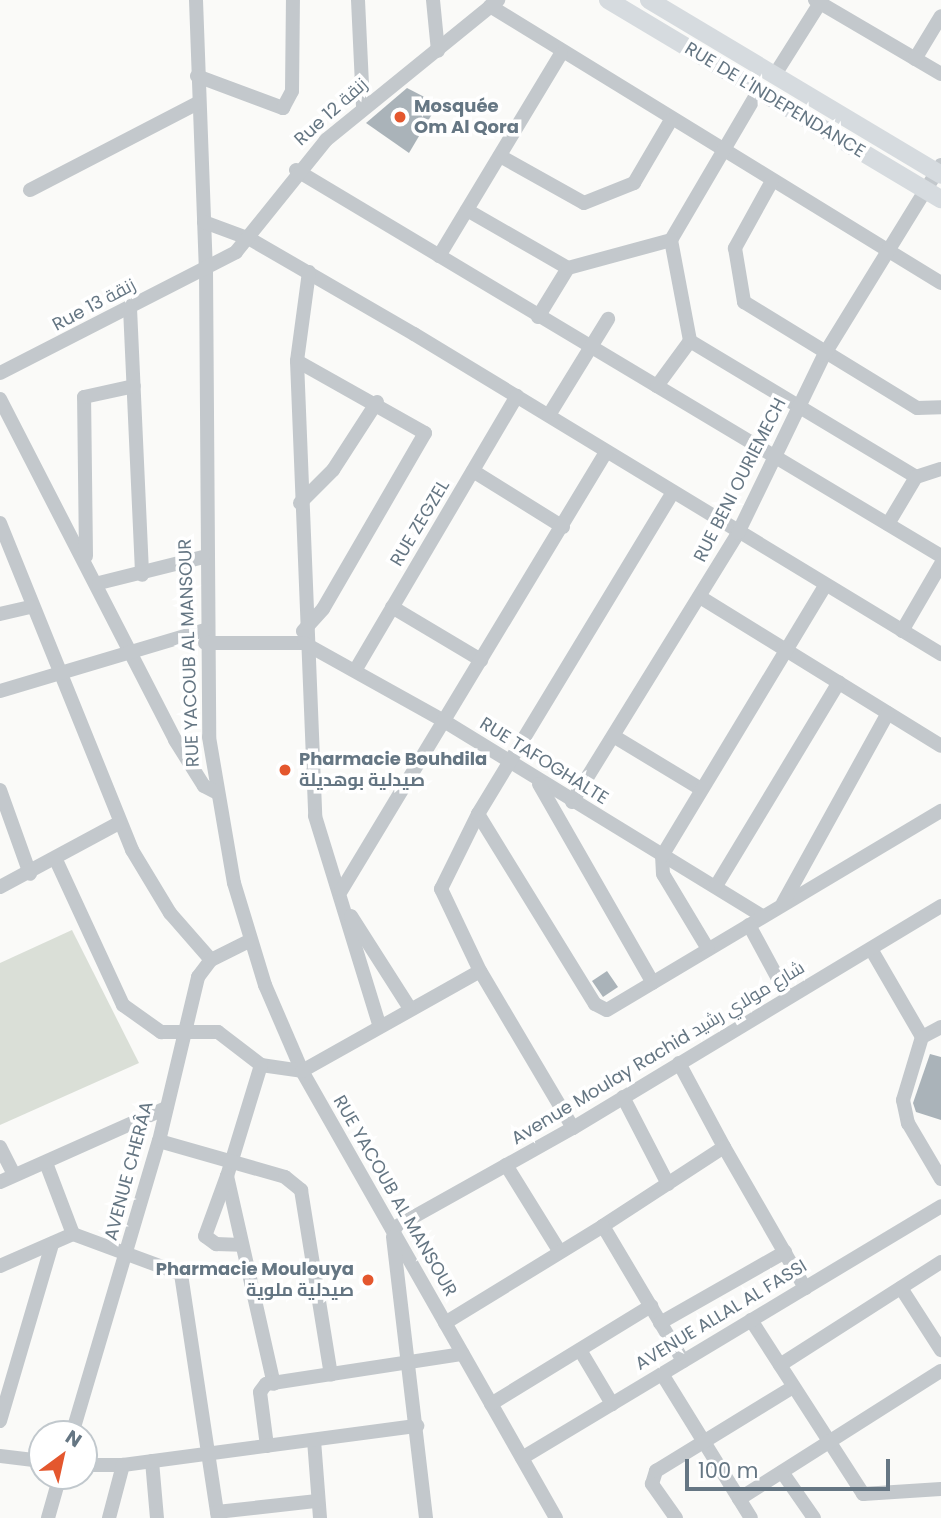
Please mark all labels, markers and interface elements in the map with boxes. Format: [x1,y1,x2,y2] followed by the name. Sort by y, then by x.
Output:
[681,38,869,162] street label: RUE DE L'INDEPENDANCE
[290,74,372,150] street label: Rue 12 زنقة
[414,96,519,138] place label: Mosquée Om Al Qora
[392,109,408,125] marker: Mosquée Om Al Qora
[49,274,139,336] street label: Rue 13 زنقة
[689,394,791,566] street label: RUE BENI OURIEMECH
[386,476,454,570] street label: RUE ZEGZEL
[174,538,204,768] street label: RUE YACOUB AL MANSOUR
[476,713,612,809] street label: RUE TAFOGHALTE
[299,749,487,792] place label: Pharmacie Bouhdila صيدلية بوهديلة
[277,762,293,778] marker: Pharmacie Bouhdila صيدلية بوهديلة
[508,957,808,1149] street label: Avenue Moulay Rachid شارع مولاي رشيد
[328,1092,462,1300] street label: RUE YACOUB AL MANSOUR
[100,1099,158,1243] street label: AVENUE CHERÂA
[631,1255,811,1375] street label: AVENUE ALLAL AL FASSI
[156,1259,354,1302] place label: Pharmacie Moulouya صيدلية ملوية
[360,1272,376,1288] marker: Pharmacie Moulouya صيدلية ملوية
[28,1420,98,1490] north arrow
[60,1423,87,1454] text: N
[689,1444,894,1488] scale bar
[698,1456,758,1485] text: 100 m

